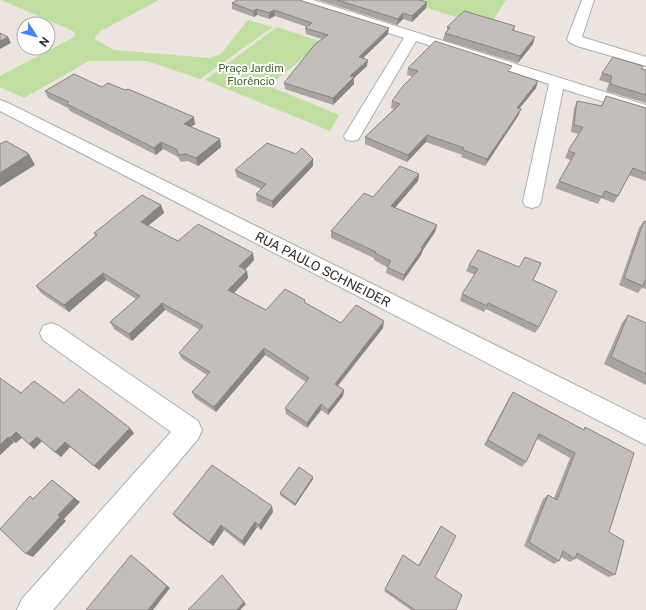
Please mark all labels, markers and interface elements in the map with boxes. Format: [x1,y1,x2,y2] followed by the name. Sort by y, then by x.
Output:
[16,16,56,56] north arrow
[37,35,51,49] text: N
[218,62,284,87] park label: Praça Jardim Florêncio
[253,229,393,310] street label: RUA PAULO SCHNEIDER

